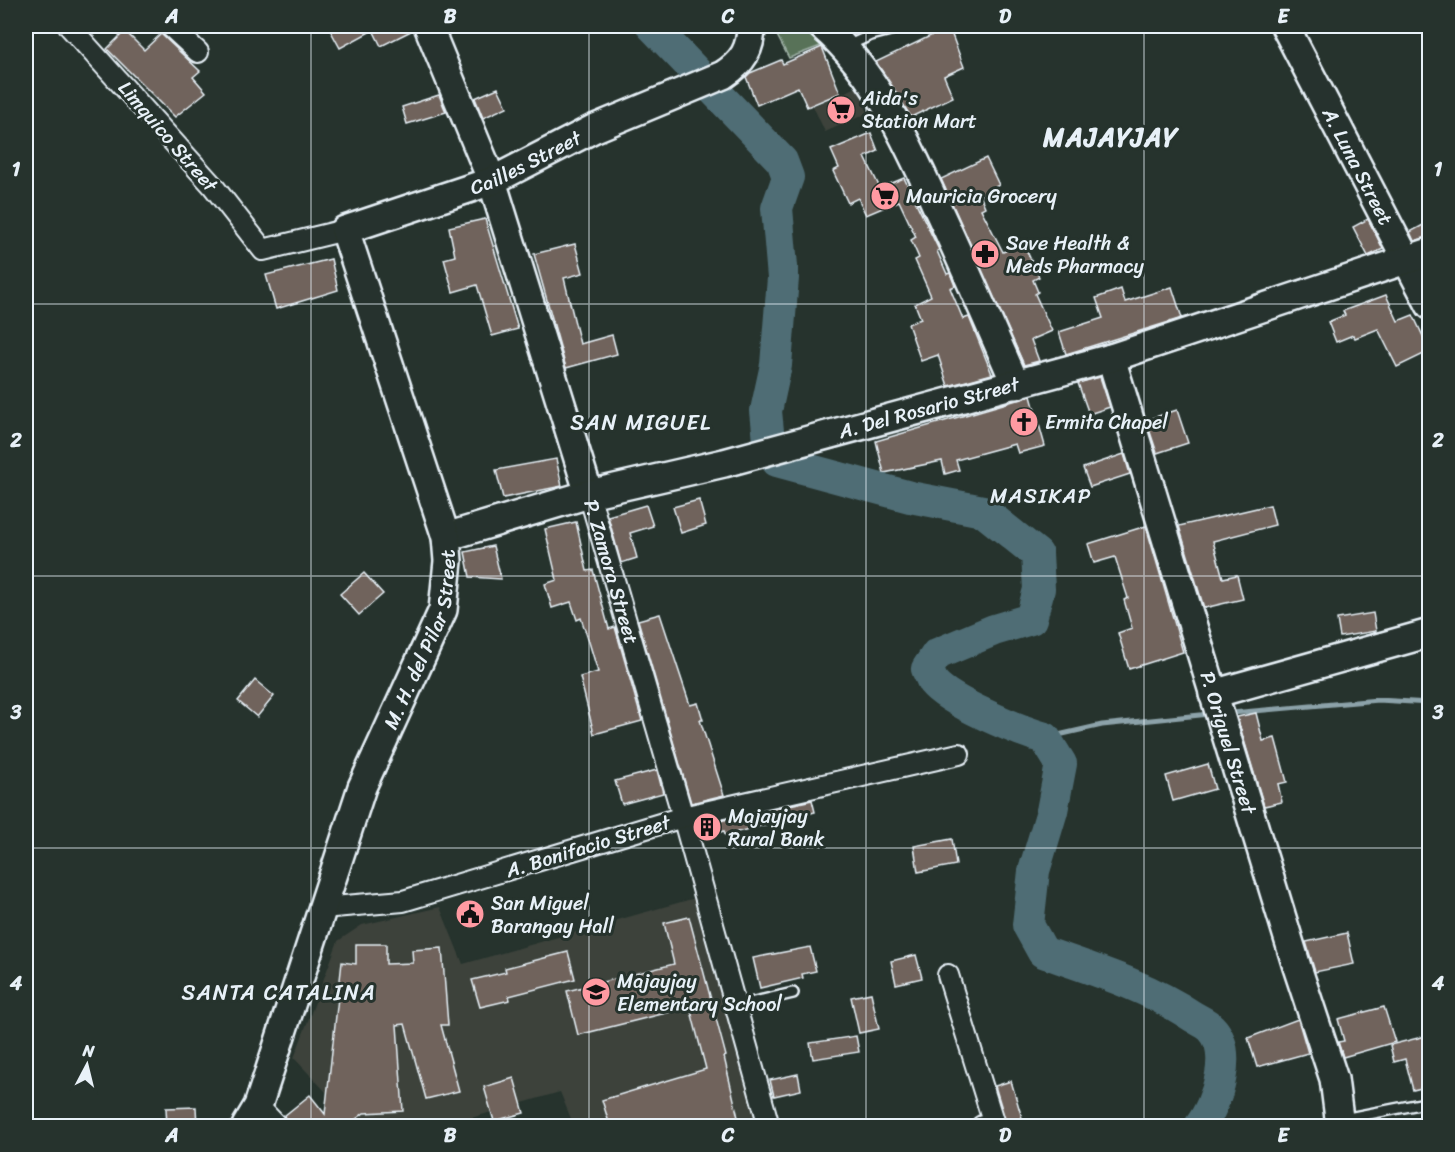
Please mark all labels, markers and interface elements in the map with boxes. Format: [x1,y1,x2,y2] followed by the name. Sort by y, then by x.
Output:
[164,0,179,34] text: A
[444,0,457,34] text: B
[721,0,735,34] text: C
[999,0,1012,34] text: D
[1277,0,1290,34] text: E
[109,72,227,201] street label: Limquico Street
[861,81,977,139] place label: Aida's Station Mart
[825,94,857,126] supermarket icon: Aida's Station Mart
[1312,100,1403,232] street label: A. Luna Street
[1042,114,1180,160] district label: MAJAYJAY
[465,120,589,205] street label: Cailles Street
[12,152,21,187] text: 1
[1434,152,1443,187] text: 1
[906,179,1058,214] place label: Mauricia Grocery
[869,180,901,212] supermarket icon: Mauricia Grocery
[1006,226,1144,284] place label: Save Health & Meds Pharmacy
[969,238,1001,270] pharmacy icon: Save Health & Meds Pharmacy
[834,366,1024,449] street label: A. Del Rosario Street
[570,403,712,442] district label: SAN MIGUEL
[1045,405,1168,440] place label: Ermita Chapel
[1008,406,1040,438] church icon: Ermita Chapel
[9,423,22,458] text: 2
[1431,423,1444,458] text: 2
[990,477,1092,515] district label: MASIKAP
[574,495,649,649] street label: P. Zamora Street
[374,548,466,735] street label: M. H. del Pilar Street
[1190,667,1267,819] street label: P. Origuel Street
[10,695,22,730] text: 3
[1432,695,1444,730] text: 3
[728,799,825,857] place label: Majayjay Rural Bank
[501,805,676,888] street label: A. Bonifacio Street
[691,811,723,843] building icon: Majayjay Rural Bank
[491,886,614,944] place label: San Miguel Barangay Hall
[454,898,486,930] public building icon: San Miguel Barangay Hall
[617,964,782,1022] place label: Majayjay Elementary School
[9,966,23,1001] text: 4
[1431,966,1445,1001] text: 4
[182,973,376,1012] district label: SANTA CATALINA
[580,976,612,1008] school or university icon: Majayjay Elementary School
[57,1035,117,1095] north arrow
[81,1035,97,1066] text: N
[164,1118,179,1152] text: A
[444,1118,457,1152] text: B
[721,1118,735,1152] text: C
[999,1118,1012,1152] text: D
[1277,1118,1290,1152] text: E

